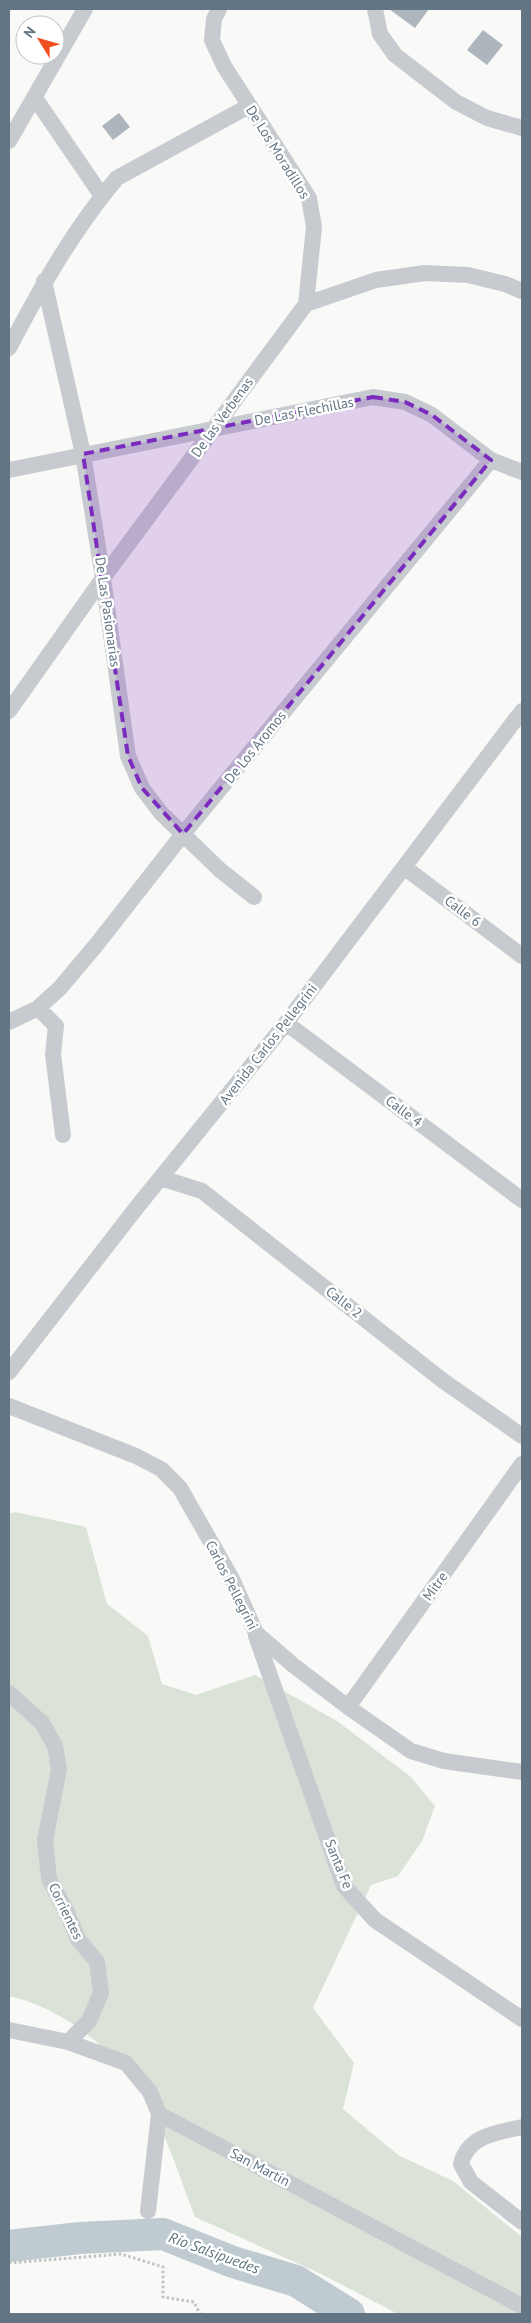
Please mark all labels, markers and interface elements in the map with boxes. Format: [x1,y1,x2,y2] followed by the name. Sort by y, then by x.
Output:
[15,15,65,65] north arrow
[20,23,40,41] text: N
[242,102,314,202] street label: De Los Moradillos
[187,373,257,460] street label: De las Verbenas
[253,393,355,429] street label: De Las Flechillas
[91,556,125,668] street label: De Las Pasionarias
[220,707,290,787] street label: De Los Aromos
[441,891,485,931] street label: Calle 6
[215,980,321,1108] street label: Avenida Carlos Pellegrini
[382,1091,426,1131] street label: Calle 4
[322,1282,366,1322] street label: Calle 2
[202,1537,262,1633] street label: Carlos Pellegrini
[418,1568,452,1604] street label: Mitre
[321,1837,357,1891] street label: Santa Fe
[45,1880,87,1942] street label: Corrientes
[227,2144,293,2190] street label: San Martín
[166,2227,262,2278] water label: Río Salsipuedes

